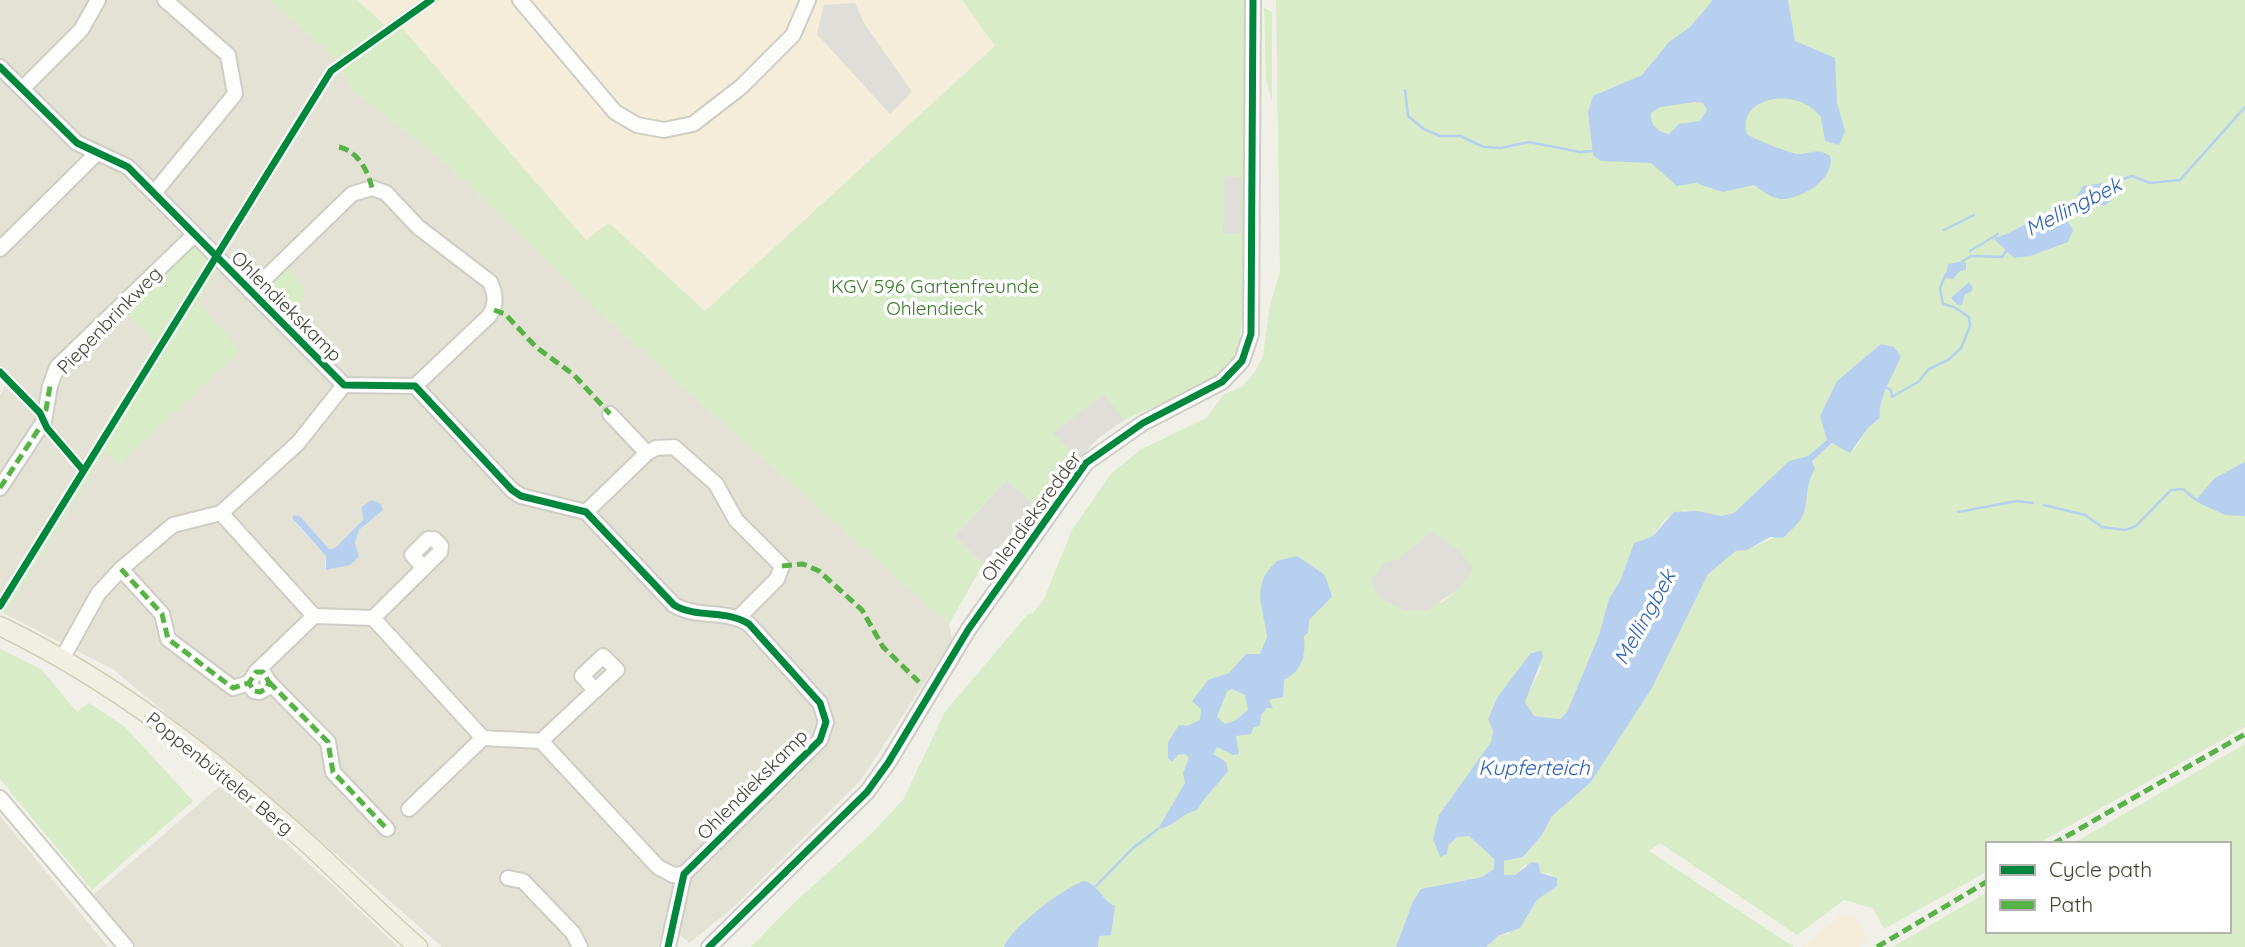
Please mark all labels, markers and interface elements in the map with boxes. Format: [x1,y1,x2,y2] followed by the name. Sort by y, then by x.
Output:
[2021,170,2127,241] water label: Mellingbek
[227,246,347,366] street label: Ohlendiekskamp
[52,261,166,379] street label: Piepenbrinkweg
[831,274,1039,320] park label: KGV 596 Gartenfreunde Ohlendieck
[976,446,1087,586] street label: Ohlendieksredder
[1607,563,1682,669] water label: Mellingbek
[141,706,299,840] street label: Poppenbütteler Berg
[692,724,812,844] street label: Ohlendiekskamp
[1478,754,1591,780] water label: Kupferteich
[1986,842,2231,933] legend
[2049,856,2152,882] text: Cycle path
[2049,891,2093,917] text: Path

